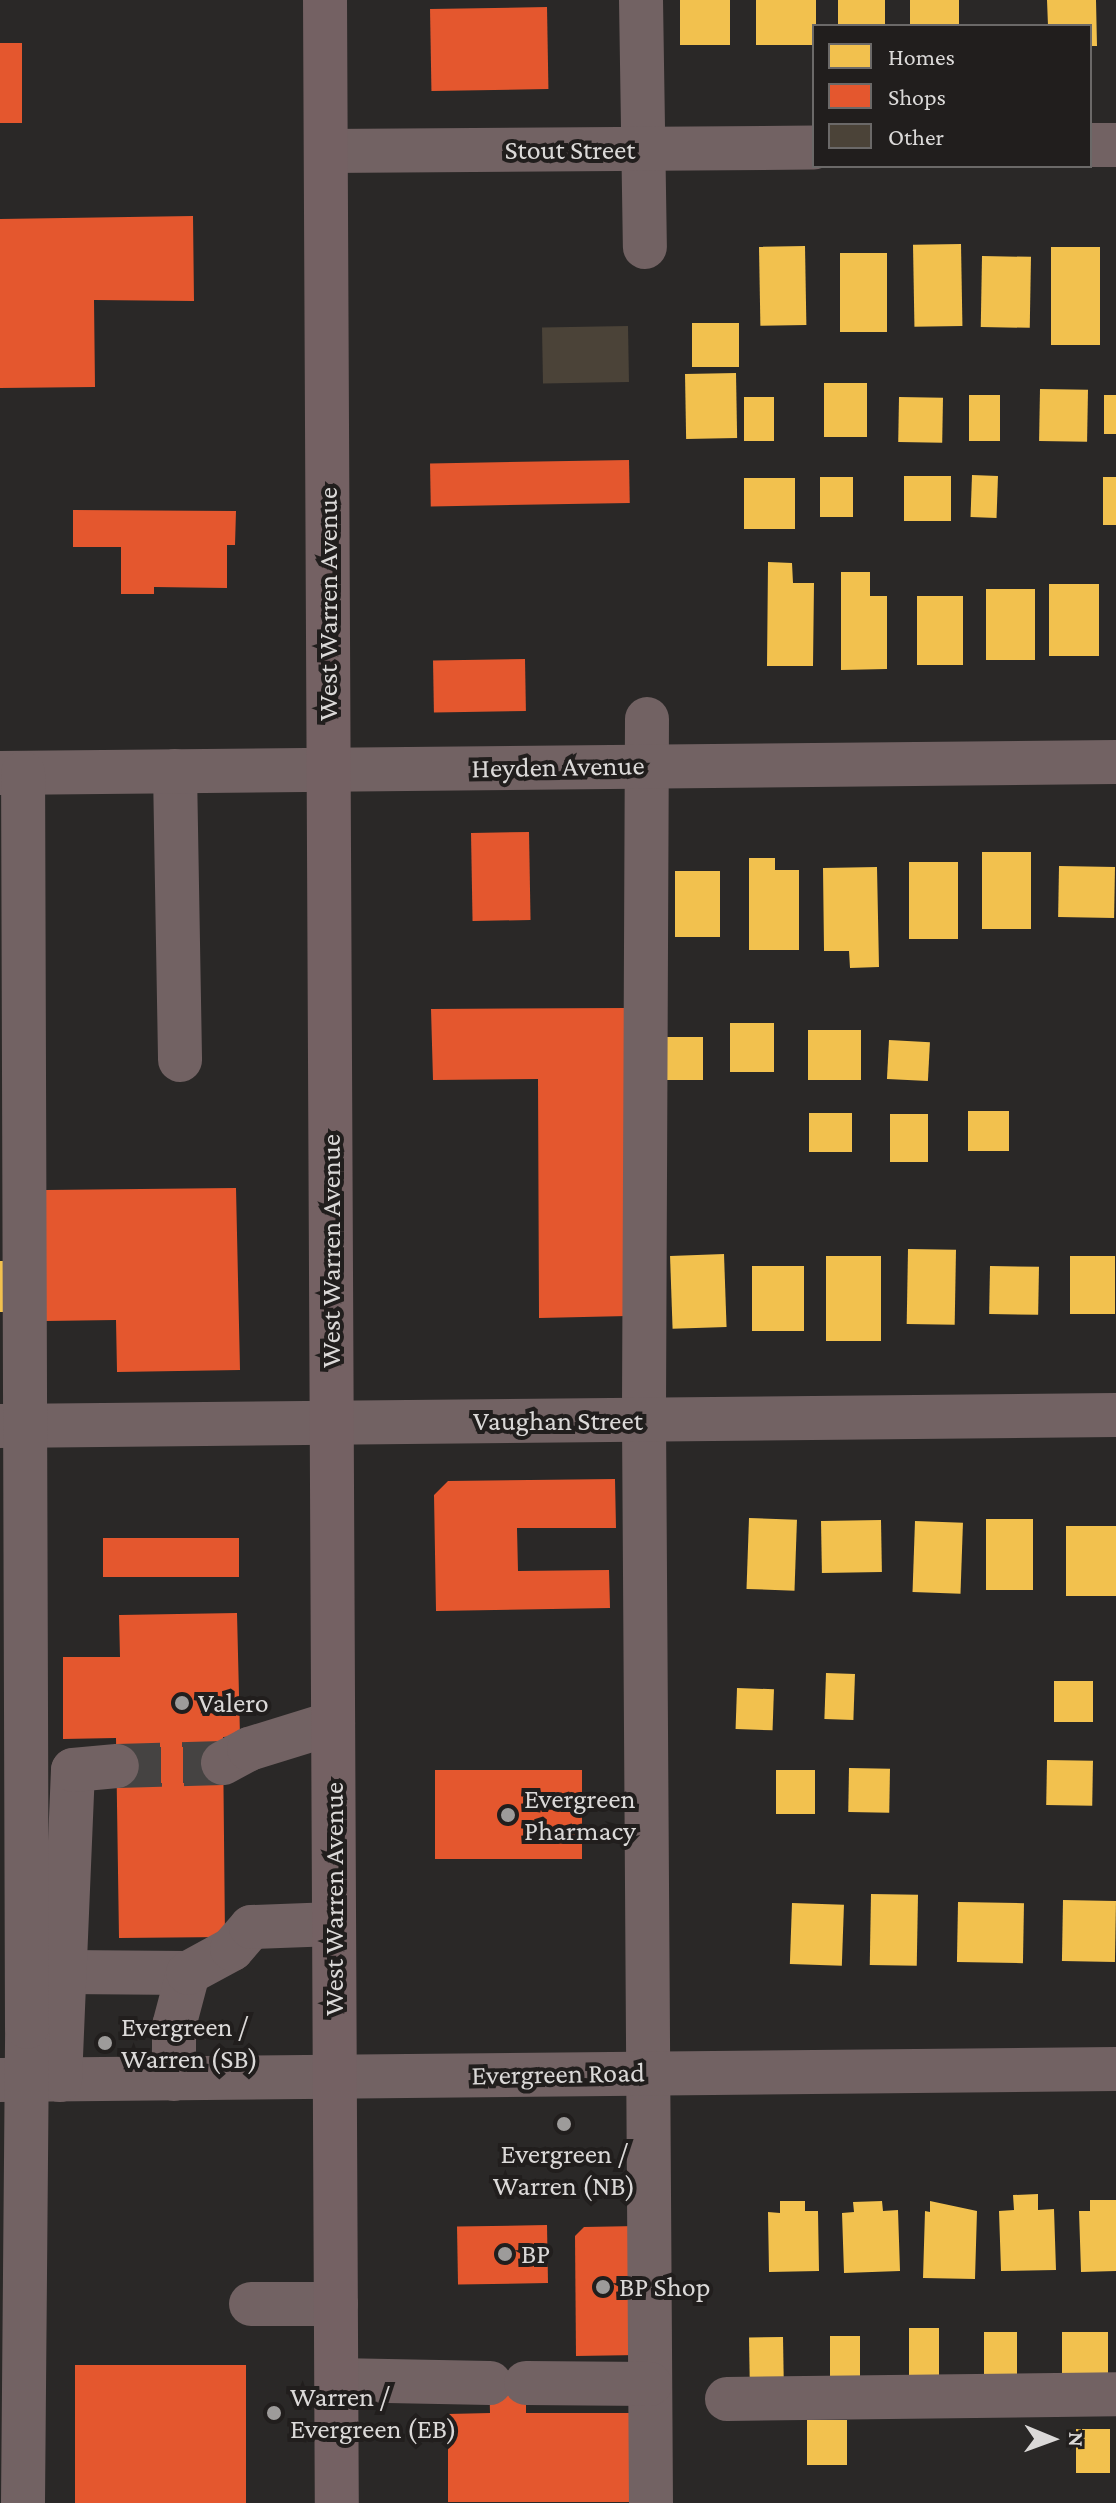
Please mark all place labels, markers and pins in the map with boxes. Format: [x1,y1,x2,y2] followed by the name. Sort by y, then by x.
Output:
[198,1686,269,1720] place label: Valero
[173,1694,191,1712] marker: Valero
[524,1782,636,1848] place label: Evergreen Pharmacy
[499,1806,517,1824] marker: Evergreen Pharmacy
[121,2010,258,2076] place label: Evergreen / Warren (SB)
[96,2034,114,2052] marker: Evergreen / Warren (SB)
[555,2115,573,2133] marker: Evergreen / Warren (NB)
[493,2137,635,2203] place label: Evergreen / Warren (NB)
[521,2237,550,2271] place label: BP
[496,2245,514,2263] marker: BP
[619,2270,710,2304] place label: BP Shop
[594,2278,612,2296] marker: BP Shop
[290,2380,457,2446] place label: Warren / Evergreen (EB)
[265,2404,283,2422] marker: Warren / Evergreen (EB)

